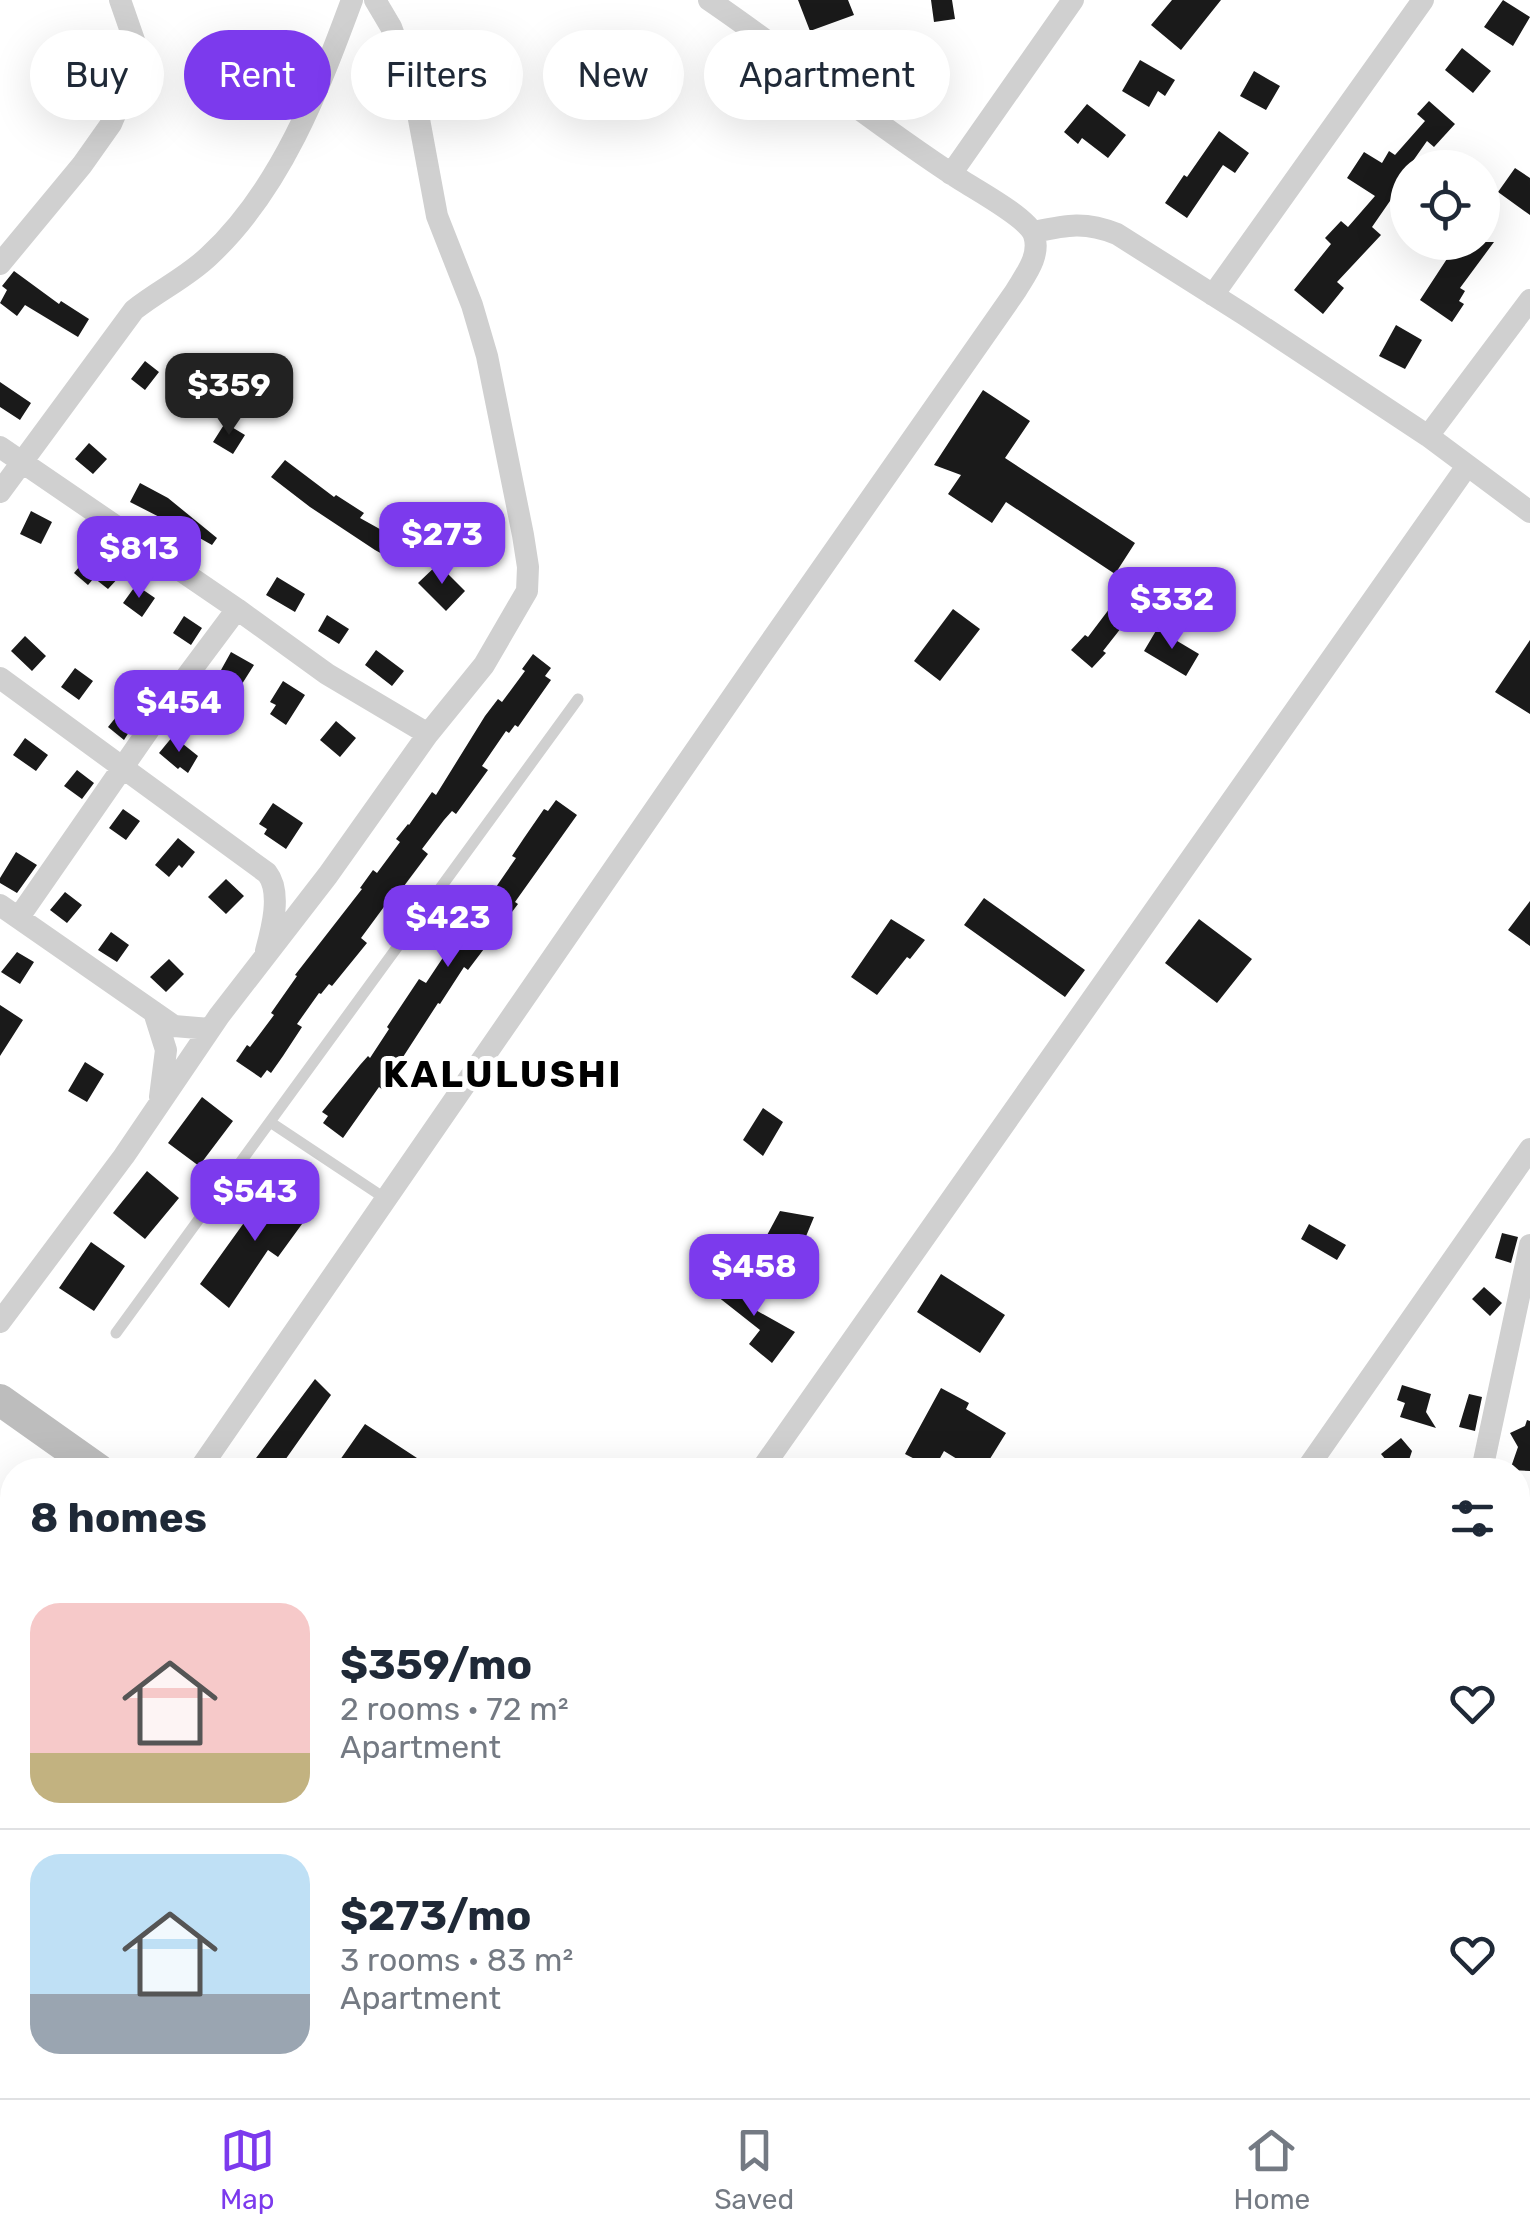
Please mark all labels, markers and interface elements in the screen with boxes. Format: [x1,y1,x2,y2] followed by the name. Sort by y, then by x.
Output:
[30,30,164,120] chip: Buy
[184,30,331,120] chip: Rent
[351,30,523,120] chip: Filters
[543,30,684,120] chip: New
[704,30,950,120] chip: Apartment
[1390,150,1500,260] map controls
[1390,150,1500,260] button: locate
[170,353,288,438] pin: $359
[187,366,271,404] text: $359
[383,502,501,587] pin: $273
[401,515,483,553] text: $273
[80,516,198,601] pin: $813
[99,529,179,567] text: $813
[1113,567,1231,652] pin: $332
[1130,580,1214,618] text: $332
[120,670,238,755] pin: $454
[136,683,222,721] text: $454
[389,885,507,970] pin: $423
[405,898,491,936] text: $423
[383,1051,623,1097] district label: KALULUSHI
[196,1159,314,1244] pin: $543
[213,1172,298,1210] text: $543
[695,1234,813,1319] pin: $458
[711,1247,797,1285] text: $458
[1445,1491,1500,1546] icon: filters
[30,1493,207,1543] text: 8 homes
[340,1640,532,1690] text: $359/mo
[110,1643,230,1763] icon: home
[1445,1676,1500,1731] icon: heart
[340,1690,569,1728] text: 2 rooms · 72 m²
[340,1728,501,1766] text: Apartment
[340,1891,531,1941] text: $273/mo
[110,1894,230,2014] icon: home
[1445,1927,1500,1982] icon: heart
[340,1941,573,1979] text: 3 rooms · 83 m²
[340,1979,501,2017] text: Apartment
[220,2123,275,2216] tab: Map
[714,2123,794,2216] tab: Saved
[1234,2123,1310,2216] tab: Home

